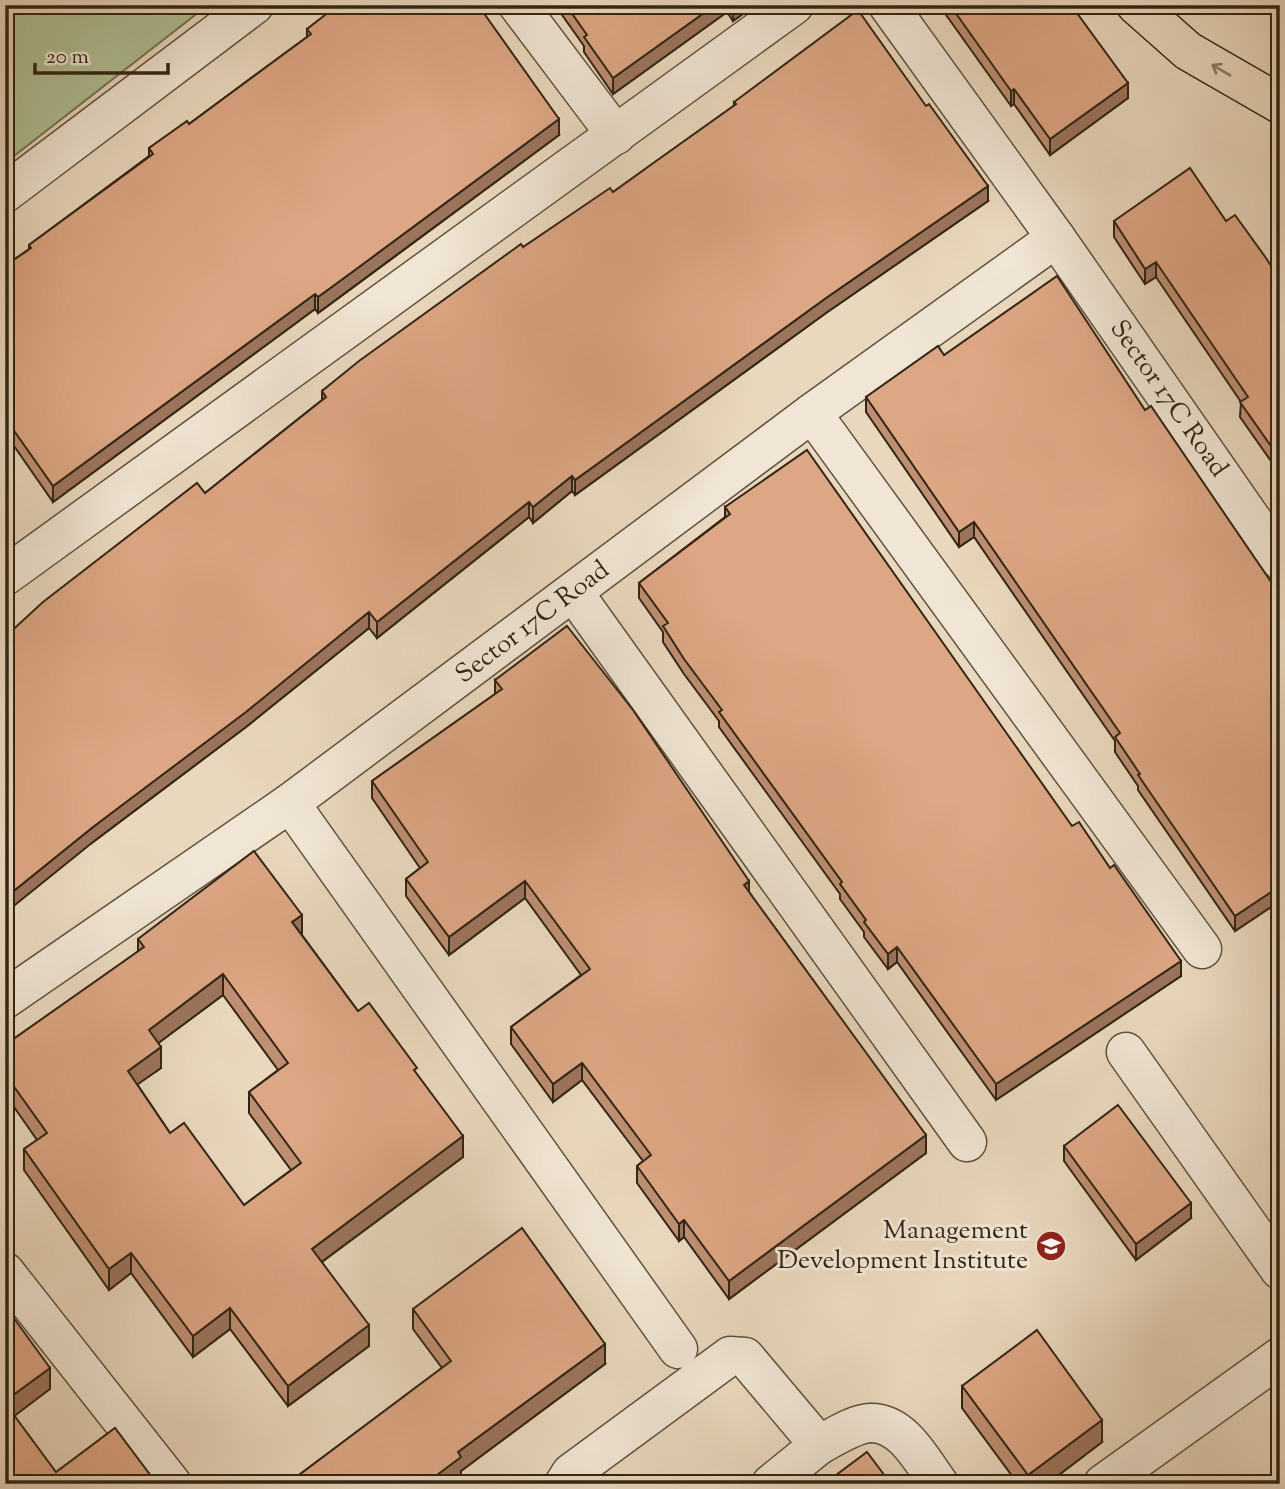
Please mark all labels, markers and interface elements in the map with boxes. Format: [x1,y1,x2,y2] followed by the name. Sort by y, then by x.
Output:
[35,32,168,76] scale bar
[46,43,89,73] text: 20 m
[1211,63,1231,77] one-way arrow
[1100,313,1236,485] street label: Sector 17C Road
[448,553,618,693] street label: Sector 17C Road
[777,1213,1028,1280] place label: Management Development Institute
[1034,1229,1068,1263] school or university icon: Management Development Institute

